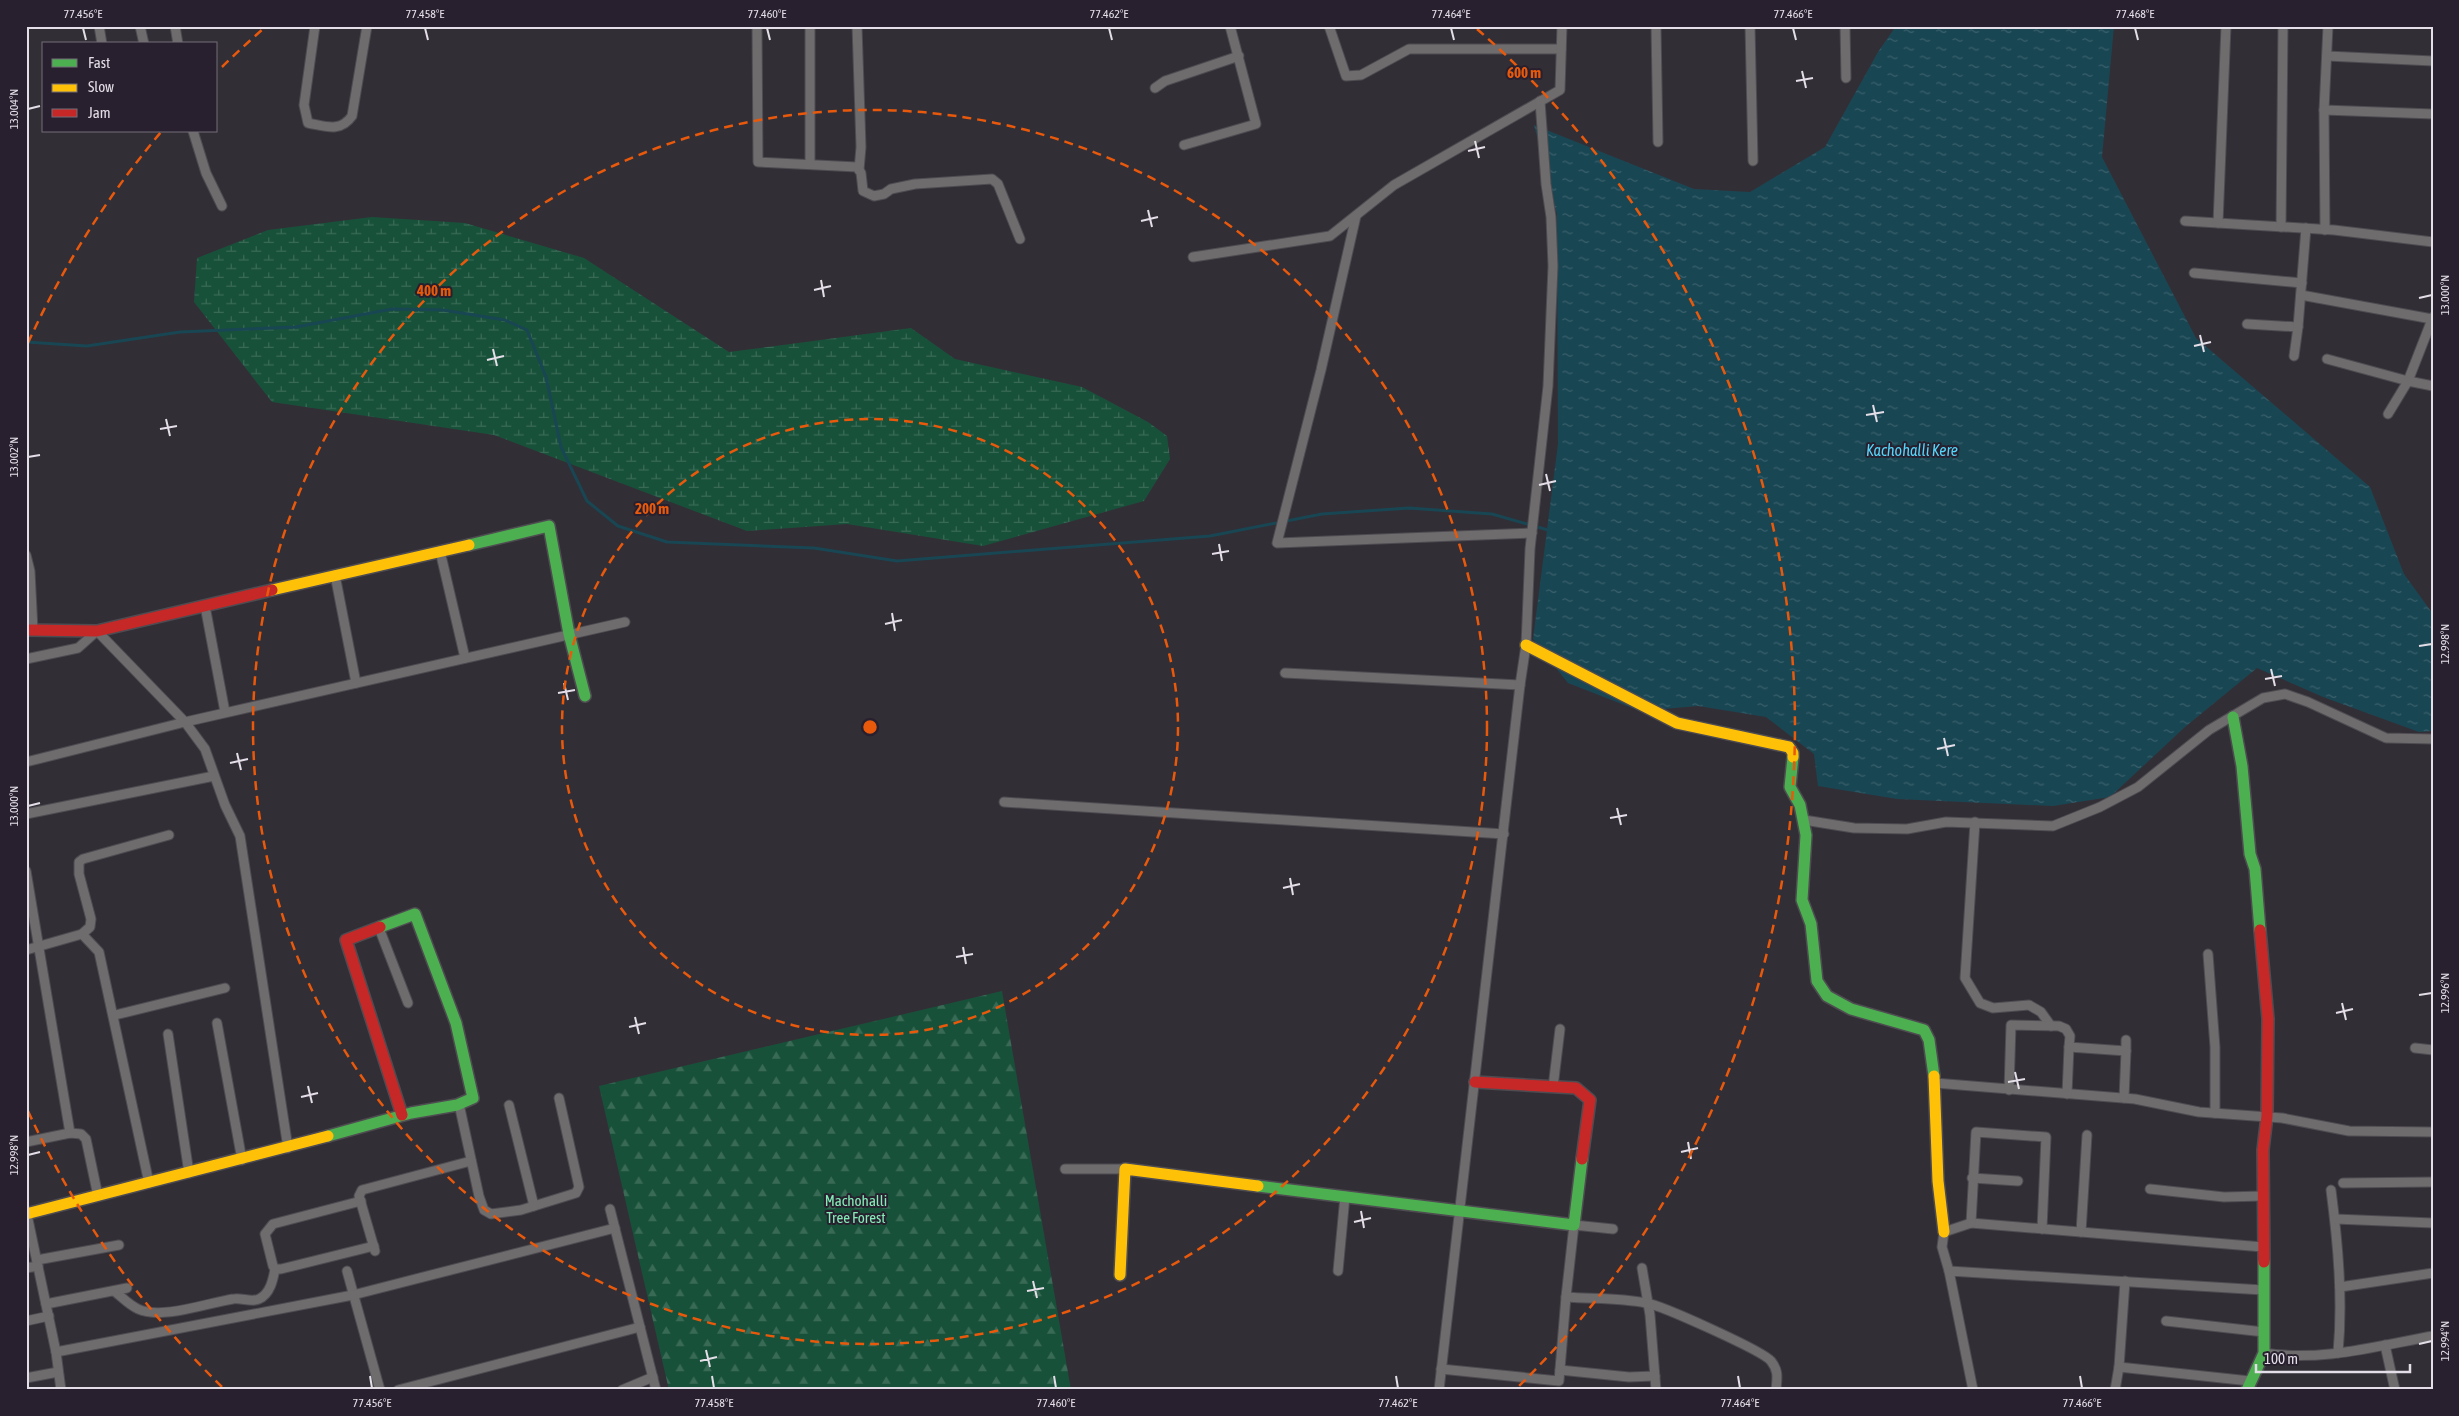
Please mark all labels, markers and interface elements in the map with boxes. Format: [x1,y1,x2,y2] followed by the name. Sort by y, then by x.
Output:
[64,7,102,21] text: 77.456°E
[406,7,444,21] text: 77.458°E
[748,7,786,21] text: 77.460°E
[1090,7,1128,21] text: 77.462°E
[1432,7,1470,21] text: 77.464°E
[1774,7,1812,21] text: 77.466°E
[2116,7,2154,21] text: 77.468°E
[42,42,218,132] legend
[88,54,110,71] text: Fast
[1507,64,1541,81] text: 600 m
[88,78,114,95] text: Slow
[7,89,21,129] text: 13.004°N
[88,104,111,121] text: Jam
[2438,275,2452,315] text: 13.000°N
[416,282,451,299] text: 400 m
[7,437,21,477] text: 13.002°N
[1866,441,1958,459] water label: Kachohalli Kere
[635,500,669,517] text: 200 m
[2438,624,2452,664] text: 12.998°N
[861,718,879,736] centre of rings
[7,786,21,826] text: 13.000°N
[2438,973,2452,1013] text: 12.996°N
[7,1135,21,1175] text: 12.998°N
[825,1192,887,1226] park label: Machohalli Tree Forest
[2438,1321,2452,1361] text: 12.994°N
[2256,1341,2410,1373] scale bar
[2264,1350,2298,1367] text: 100 m
[353,1396,391,1410] text: 77.456°E
[695,1396,733,1410] text: 77.458°E
[1037,1396,1075,1410] text: 77.460°E
[1379,1396,1417,1410] text: 77.462°E
[1721,1396,1759,1410] text: 77.464°E
[2063,1396,2101,1410] text: 77.466°E

